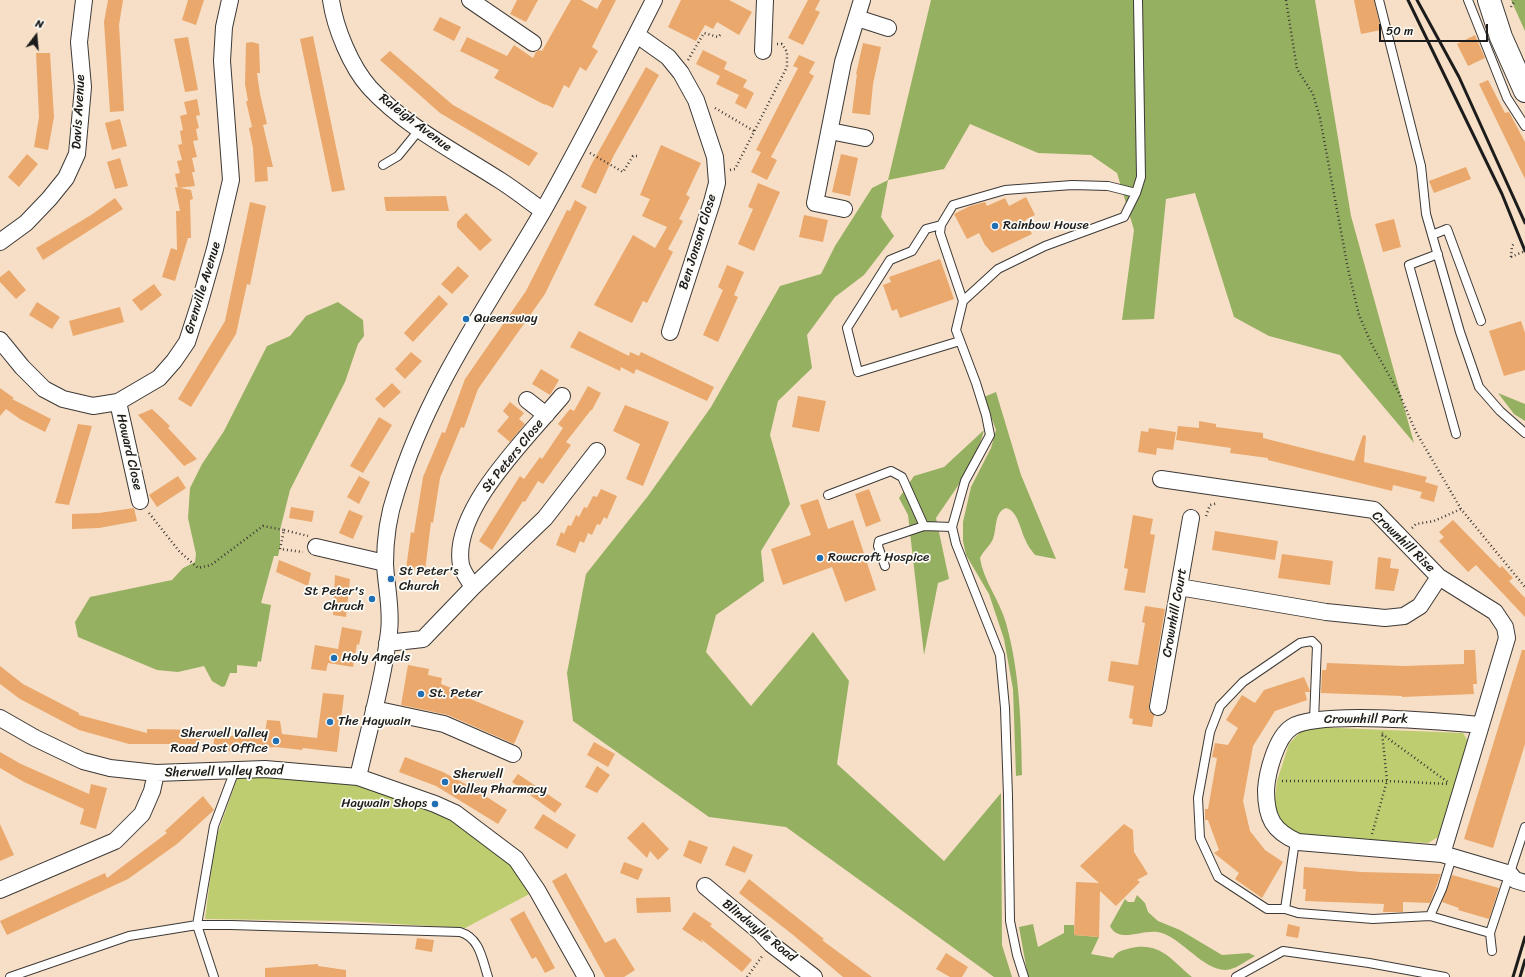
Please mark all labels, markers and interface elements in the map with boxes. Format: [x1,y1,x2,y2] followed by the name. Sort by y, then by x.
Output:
[33,14,46,34] text: N
[16,16,56,56] north arrow
[1381,16,1490,42] scale bar
[1386,20,1413,42] text: 50 m
[69,74,89,150] street label: Davis Avenue
[376,91,454,155] street label: Raleigh Avenue
[676,192,720,292] street label: Ben Jonson Close
[1003,218,1089,234] place label: Rainbow House
[990,221,1000,231] marker: Rainbow House
[182,240,224,336] street label: Grenville Avenue
[474,311,538,327] place label: Queensway
[461,314,471,324] marker: Queensway
[113,412,145,492] street label: Howard Close
[479,416,547,496] street label: St Peters Close
[1368,508,1438,576] street label: Crownhill Rise
[828,550,929,566] place label: Rowcroft Hospice
[815,553,825,563] marker: Rowcroft Hospice
[399,564,459,595] place label: St Peter's Church
[1160,567,1190,659] street label: Crownhill Court
[386,574,396,584] marker: St Peter's Church
[304,584,364,615] place label: St Peter's Chruch
[367,594,377,604] marker: St Peter's Chruch
[342,650,410,666] place label: Holy Angels
[329,653,339,663] marker: Holy Angels
[429,686,482,702] place label: St. Peter
[416,689,426,699] marker: St. Peter
[1324,712,1408,728] street label: Crownhill Park
[338,714,411,730] place label: The Haywain
[325,717,335,727] marker: The Haywain
[171,726,268,757] place label: Sherwell Valley Road Post Office
[271,736,281,746] marker: Sherwell Valley Road Post Office
[164,763,284,781] street label: Sherwell Valley Road
[453,767,547,798] place label: Sherwell Valley Pharmacy
[440,777,450,787] marker: Sherwell Valley Pharmacy
[341,796,427,812] place label: Haywain Shops
[430,799,440,809] marker: Haywain Shops
[719,896,799,966] street label: Blindwylle Road

